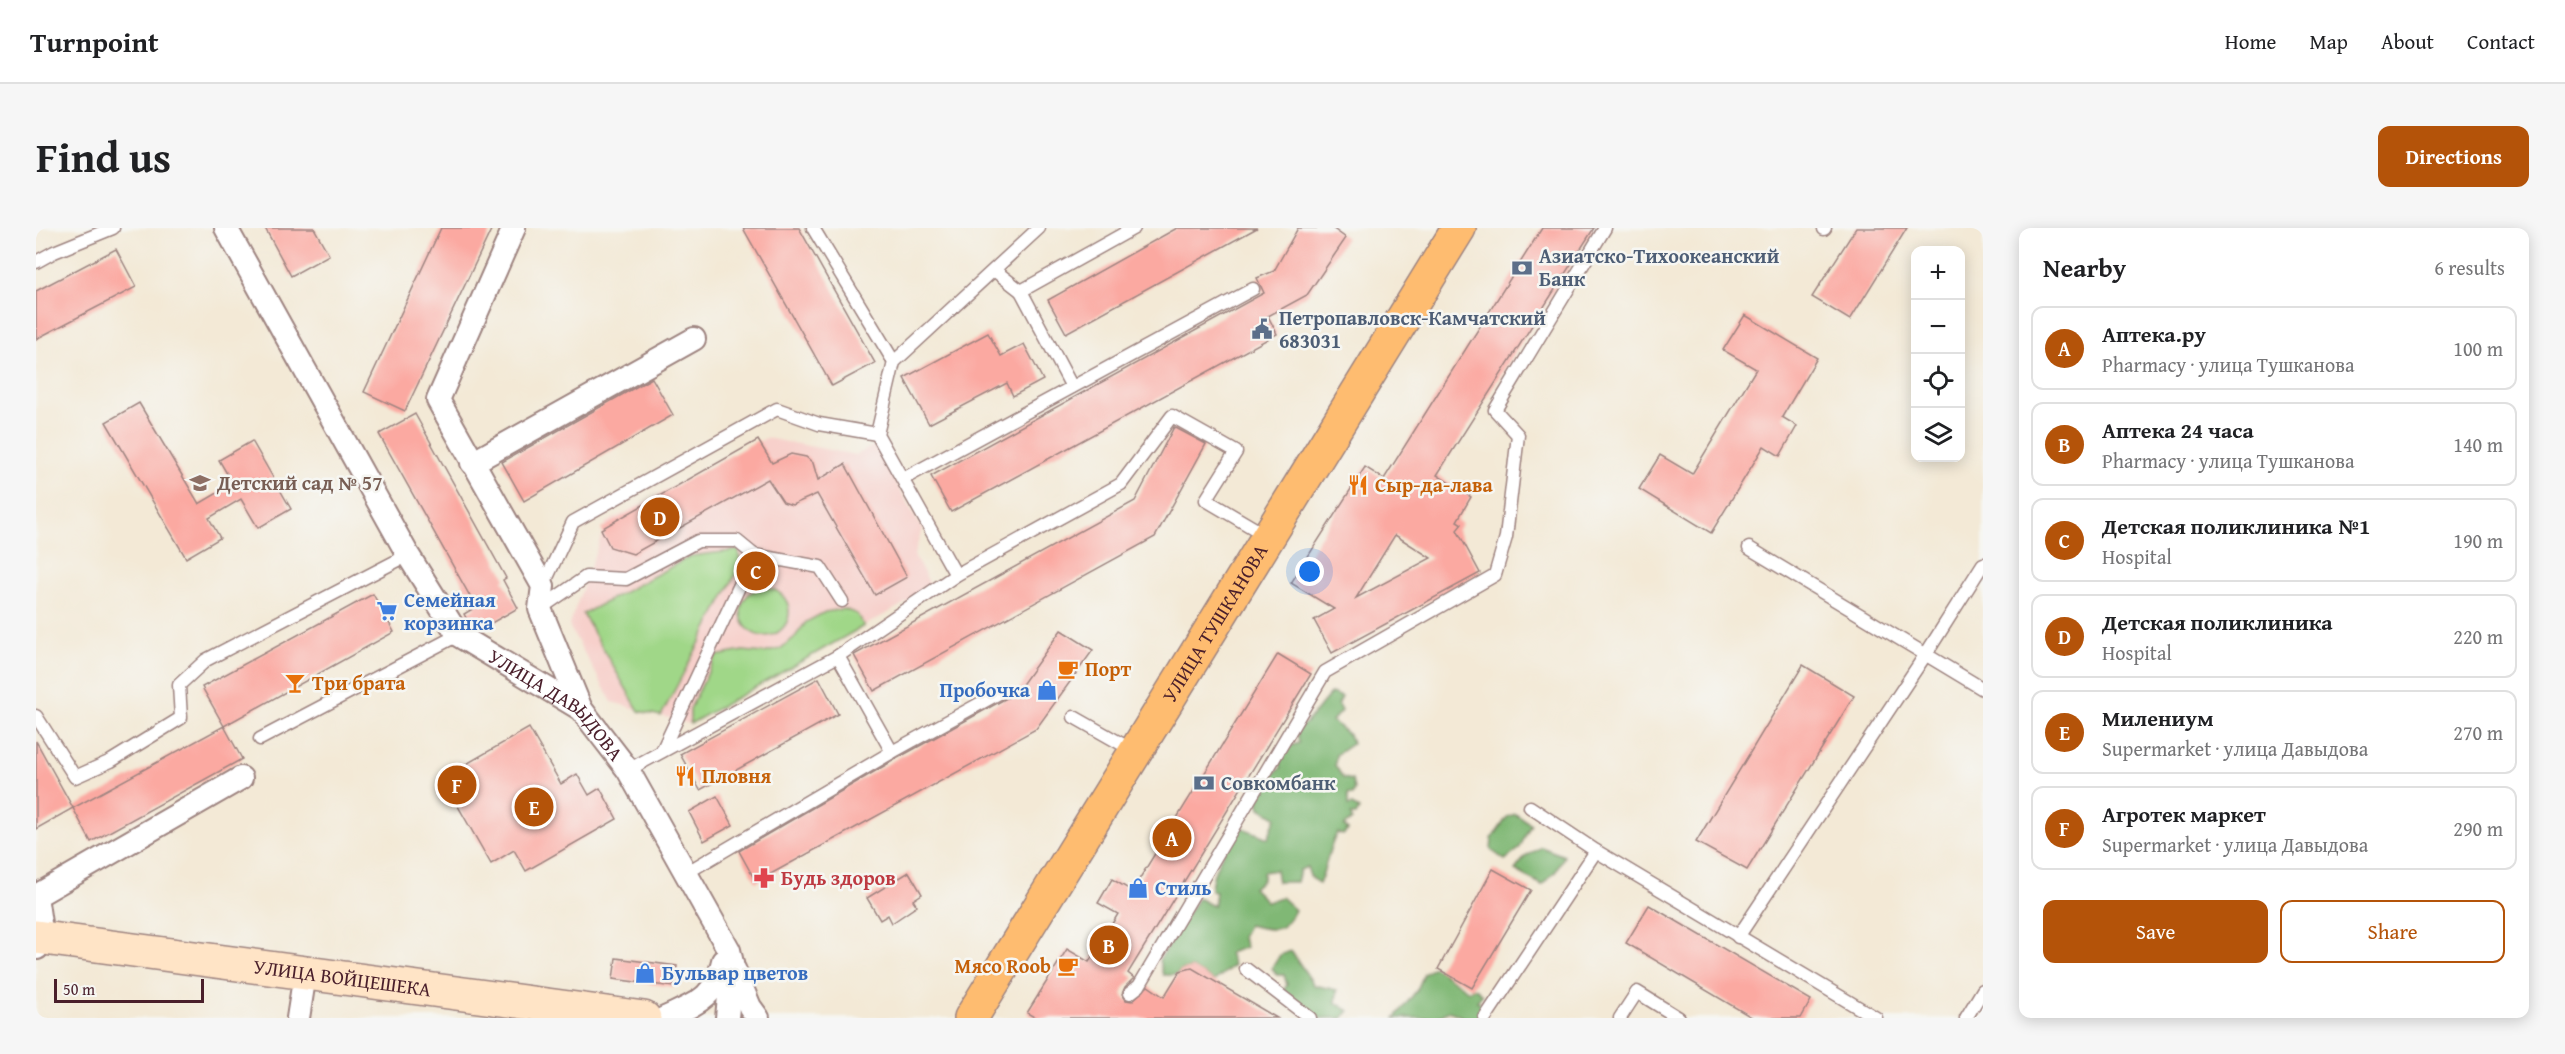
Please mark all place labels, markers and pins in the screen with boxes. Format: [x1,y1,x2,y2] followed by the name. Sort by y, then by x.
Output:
[1539,241,1780,293] place label: Азиатско-Тихоокеанский Банк
[1510,256,1534,280] bank icon: Азиатско-Тихоокеанский Банк
[1279,303,1546,355] place label: Петропавловск-Камчатский 683031
[1250,317,1274,341] public building icon: Петропавловск-Камчатский 683031
[216,468,383,497] place label: Детский сад № 57
[1375,470,1494,499] place label: Сыр-да-лава
[188,471,212,495] school or university icon: Детский сад № 57
[1346,473,1370,497] restaurant icon: Сыр-да-лава
[640,494,680,540] pin: D
[736,548,776,594] pin: C
[404,585,496,637] place label: Семейная корзинка
[375,599,399,623] supermarket icon: Семейная корзинка
[1085,654,1131,683] place label: Порт
[1056,657,1080,681] cafe icon: Порт
[312,668,406,697] place label: Три брата
[283,671,307,695] bar icon: Три брата
[939,675,1031,704] place label: Пробочка
[1035,678,1059,702] shop icon: Пробочка
[702,761,772,790] place label: Пловня
[438,762,476,808] pin: F
[673,764,697,788] restaurant icon: Пловня
[1221,768,1336,797] place label: Совкомбанк
[1192,771,1216,795] bank icon: Совкомбанк
[514,784,554,830] pin: E
[1152,816,1192,860] pin: A
[781,863,896,892] place label: Будь здоров
[752,866,776,890] pharmacy icon: Будь здоров
[1155,873,1212,902] place label: Стиль
[1126,876,1150,900] shop icon: Стиль
[1090,922,1128,968] pin: B
[955,951,1051,980] place label: Мясо Roob
[1056,954,1080,978] cafe icon: Мясо Roob
[662,958,808,987] place label: Бульвар цветов
[633,961,657,985] shop icon: Бульвар цветов

